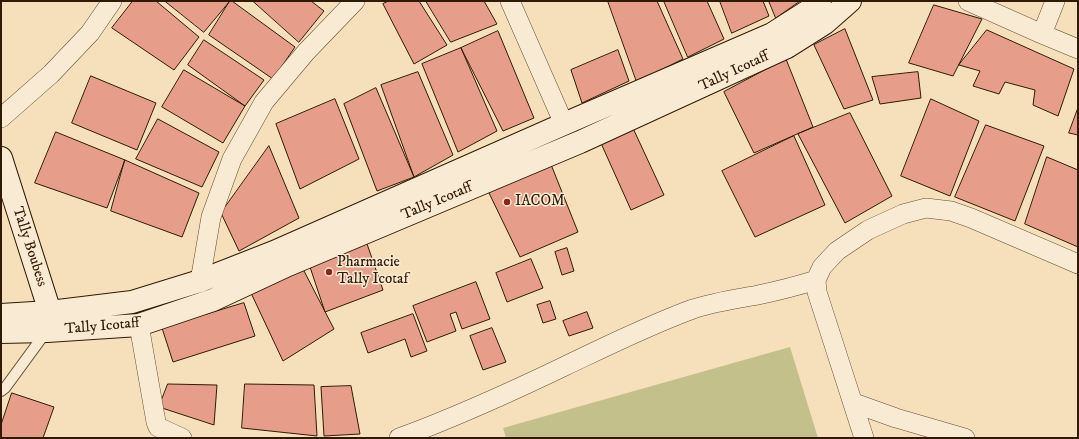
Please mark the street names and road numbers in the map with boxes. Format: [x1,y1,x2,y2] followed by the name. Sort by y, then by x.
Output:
[696,48,772,96] street label: Tally Icotaff
[399,179,475,225] street label: Tally Icotaff
[8,205,50,289] street label: Tally Boubess
[64,315,140,339] street label: Tally Icotaff

